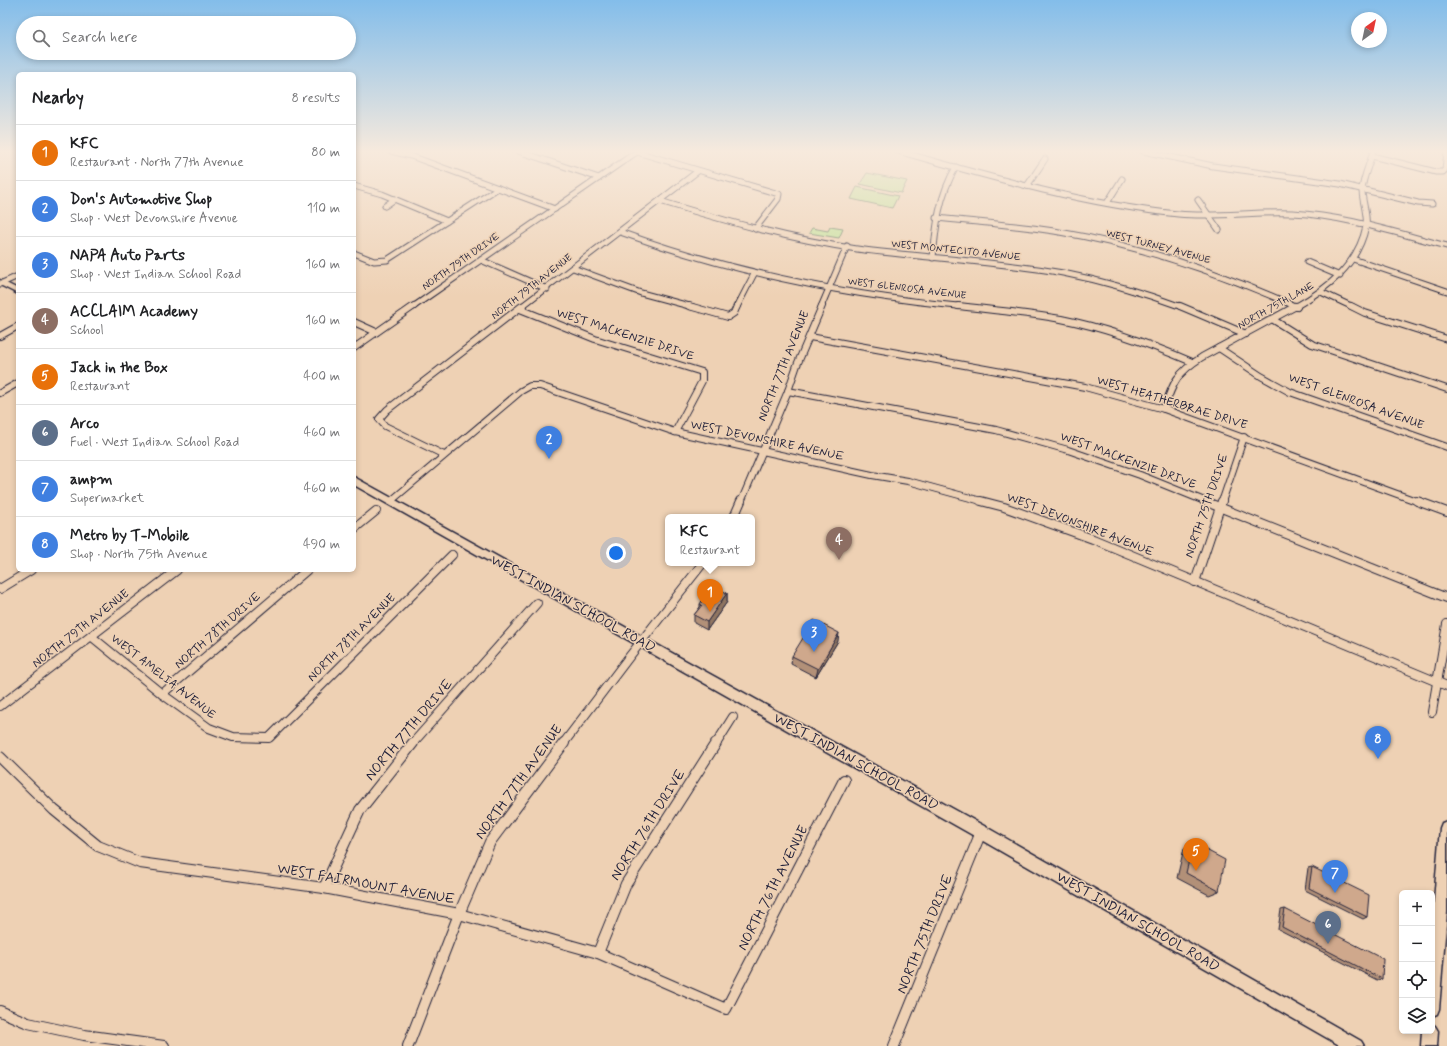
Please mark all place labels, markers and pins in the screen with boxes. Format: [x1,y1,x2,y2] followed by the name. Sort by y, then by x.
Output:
[536,426,562,459] pin: 2
[826,527,852,560] pin: 4
[697,579,723,612] pin: 1
[801,619,827,652] pin: 3
[1365,726,1391,759] pin: 8
[1183,838,1209,871] pin: 5
[1322,860,1348,893] pin: 7
[1315,911,1341,944] pin: 6

